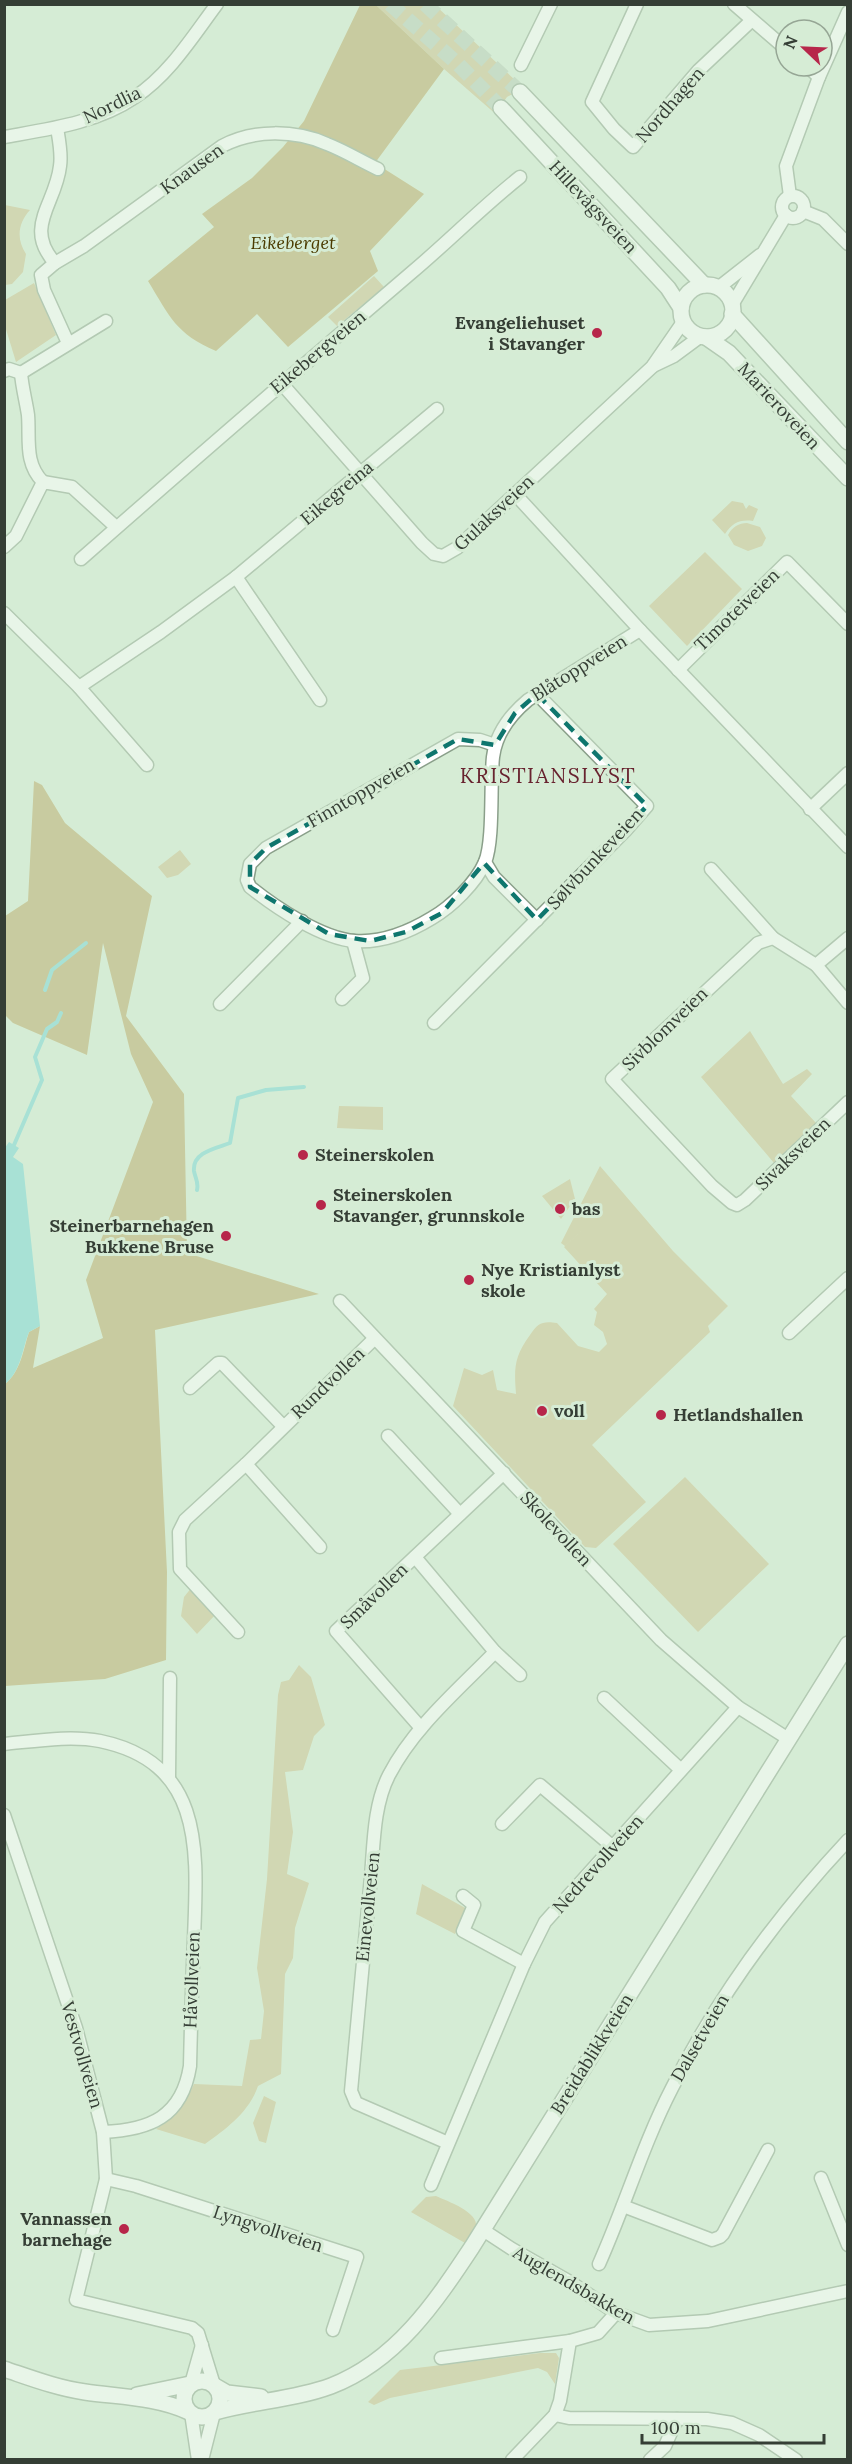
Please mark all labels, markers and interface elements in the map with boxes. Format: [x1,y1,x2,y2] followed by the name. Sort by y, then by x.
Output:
[774,18,834,78] north arrow
[779,33,802,52] text: N
[630,62,709,147] street label: Nordhagen
[79,81,145,128] street label: Nordlia
[156,138,228,199] street label: Knausen
[544,155,643,258] street label: Hillevågsveien
[250,231,336,254] park label: Eikeberget
[265,305,370,398] street label: Eikebergveien
[455,311,586,355] place label: Evangeliehuset i Stavanger
[590,326,604,340] marker: Evangeliehuset i Stavanger
[733,357,826,454] street label: Marieroveien
[296,455,378,530] street label: Eikegreina
[449,470,539,556] street label: Gulaksveien
[689,563,784,656] street label: Timoteiveien
[527,629,631,706] street label: Blåtoppveien
[303,753,418,833] street label: Finntoppveien
[460,762,636,789] district label: KRISTIANSLYST
[542,803,648,914] street label: Sølvbunkeveien
[617,982,712,1075] street label: Sivblomveien
[750,1112,835,1195] street label: Sivaksveien
[315,1143,435,1166] place label: Steinerskolen
[296,1148,310,1162] marker: Steinerskolen
[333,1183,525,1227] place label: Steinerskolen Stavanger, grunnskole
[571,1197,601,1220] place label: bas
[314,1198,328,1212] marker: Steinerskolen Stavanger, grunnskole
[553,1202,567,1216] marker: bas
[49,1214,215,1258] place label: Steinerbarnehagen Bukkene Bruse
[219,1229,233,1243] marker: Steinerbarnehagen Bukkene Bruse
[481,1258,621,1302] place label: Nye Kristianlyst skole
[462,1273,476,1287] marker: Nye Kristianlyst skole
[286,1342,369,1423] street label: Rundvollen
[554,1399,585,1422] place label: voll
[673,1403,804,1426] place label: Hetlandshallen
[535,1404,549,1418] marker: voll
[654,1408,668,1422] marker: Hetlandshallen
[516,1486,597,1571] street label: Skolevollen
[335,1558,412,1634] street label: Småvollen
[547,1809,648,1918] street label: Nedrevollveien
[350,1851,385,1963] street label: Einevollveien
[178,1931,205,2029] street label: Håvollveien
[545,1989,638,2118] street label: Breidablikkveien
[665,1990,734,2086] street label: Dalsetveien
[56,1998,109,2111] street label: Vestvollveien
[210,2200,326,2257] street label: Lyngvollveien
[20,2207,113,2251] place label: Vannassen barnehage
[117,2222,131,2236] marker: Vannassen barnehage
[508,2240,639,2329] street label: Auglendsbakken
[642,2407,824,2445] scale bar
[651,2416,701,2439] text: 100 m

